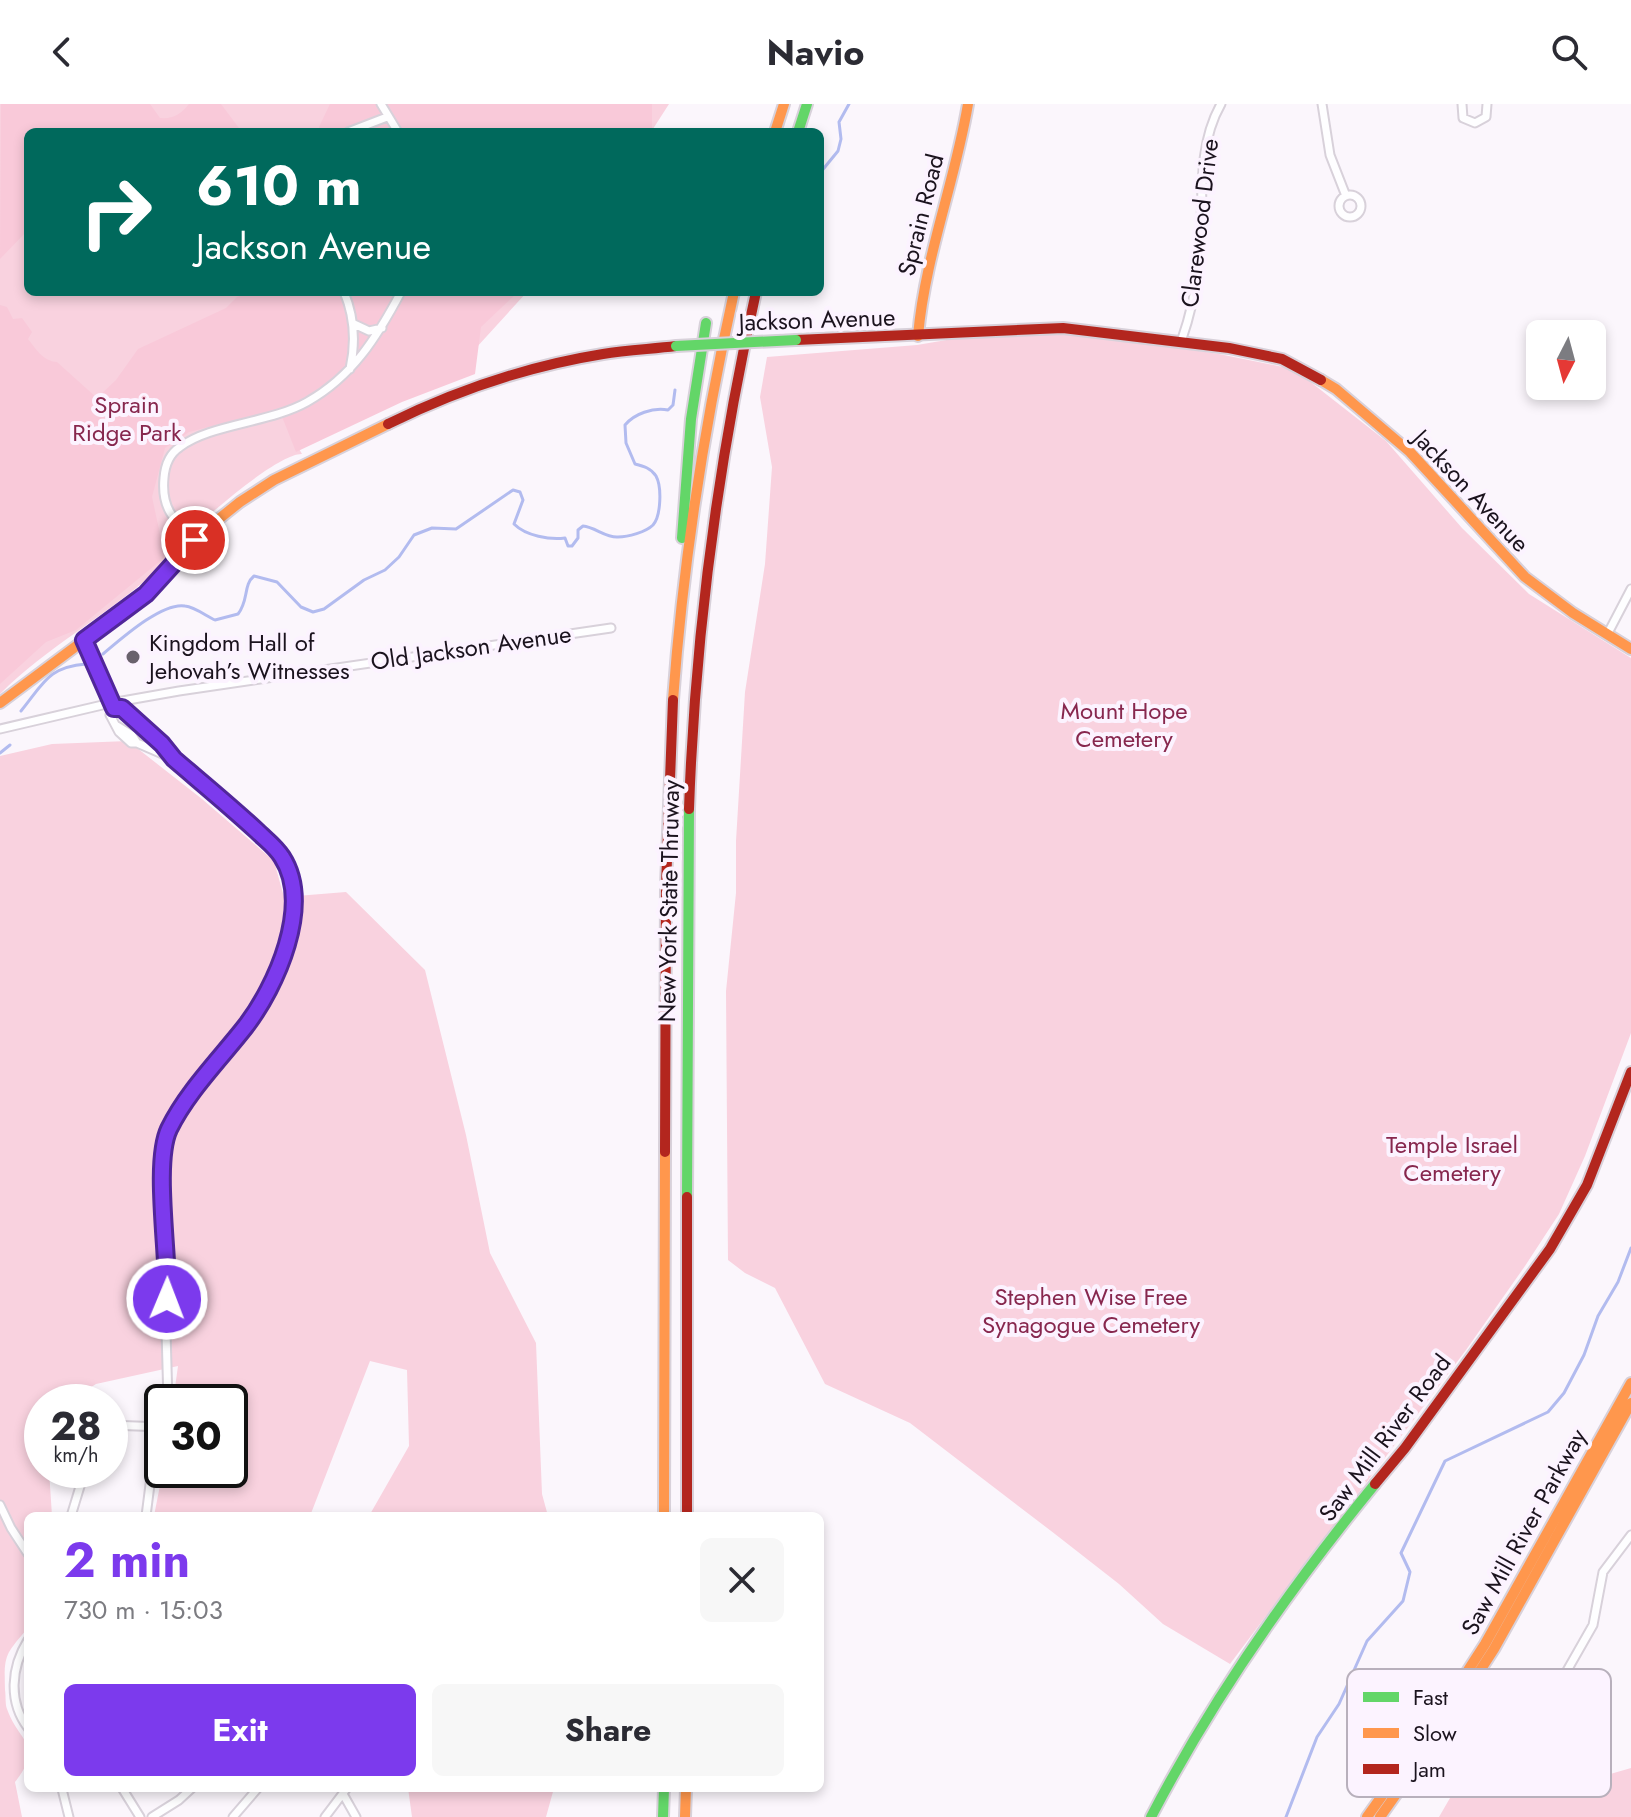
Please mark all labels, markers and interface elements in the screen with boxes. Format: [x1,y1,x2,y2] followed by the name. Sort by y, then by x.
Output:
[767,26,864,78] text: Navio
[40,30,84,74] icon: back
[1547,30,1591,74] icon: search
[1172,137,1227,309] street label: Clarewood Drive
[196,145,362,226] text: 610 m
[888,150,953,279] street label: Sprain Road
[64,160,168,264] icon: right
[196,220,431,272] text: Jackson Avenue
[735,299,896,340] street label: Jackson Avenue
[1526,320,1606,400] north arrow
[1526,320,1606,400] map controls
[72,387,182,450] park label: Sprain Ridge Park
[1403,419,1538,560] street label: Jackson Avenue
[161,506,229,574] pin
[173,518,217,562] icon: arrive
[368,616,573,679] street label: Old Jackson Avenue
[146,625,350,688] place label: Kingdom Hall of Jehovah’s Witnesses
[124,648,142,666] marker: Kingdom Hall of Jehovah’s Witnesses
[1060,693,1188,756] park label: Mount Hope Cemetery
[649,779,688,1023] street label: New York State Thruway
[1386,1127,1518,1190] park label: Temple Israel Cemetery
[125,1257,209,1341] position arrow
[982,1279,1200,1342] park label: Stephen Wise Free Synagogue Cemetery
[1310,1347,1459,1529] street label: Saw Mill River Road
[144,1384,248,1488] speed limit sign: 30
[50,1397,102,1455] text: 28
[1452,1422,1595,1641] street label: Saw Mill River Parkway
[53,1441,99,1470] text: km/h
[64,1526,190,1595] text: 2 min
[700,1538,784,1622] button: close
[64,1591,223,1629] text: 730 m · 15:03
[1347,1669,1611,1797] legend
[1413,1681,1449,1713] text: Fast
[64,1684,416,1776] button: Exit
[432,1684,784,1776] button: Share
[1413,1717,1457,1749] text: Slow
[1410,1753,1446,1785] text: Jam

